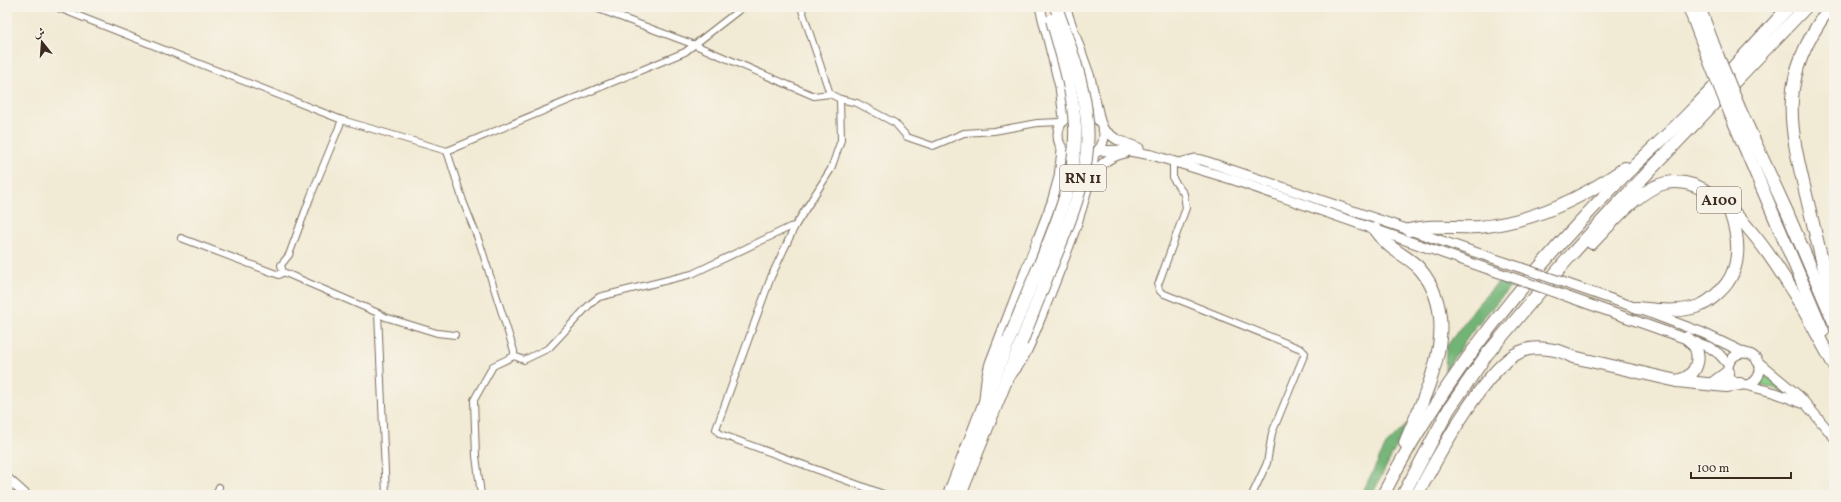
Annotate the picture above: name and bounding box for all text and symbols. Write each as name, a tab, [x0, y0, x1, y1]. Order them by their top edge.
north arrow	[22, 22, 62, 62]
text: ش	[32, 25, 47, 43]
road number: RN 11	[1060, 165, 1106, 191]
road number: A100	[1697, 187, 1741, 213]
scale bar	[1691, 454, 1791, 480]
text: 100 m	[1697, 461, 1730, 477]

